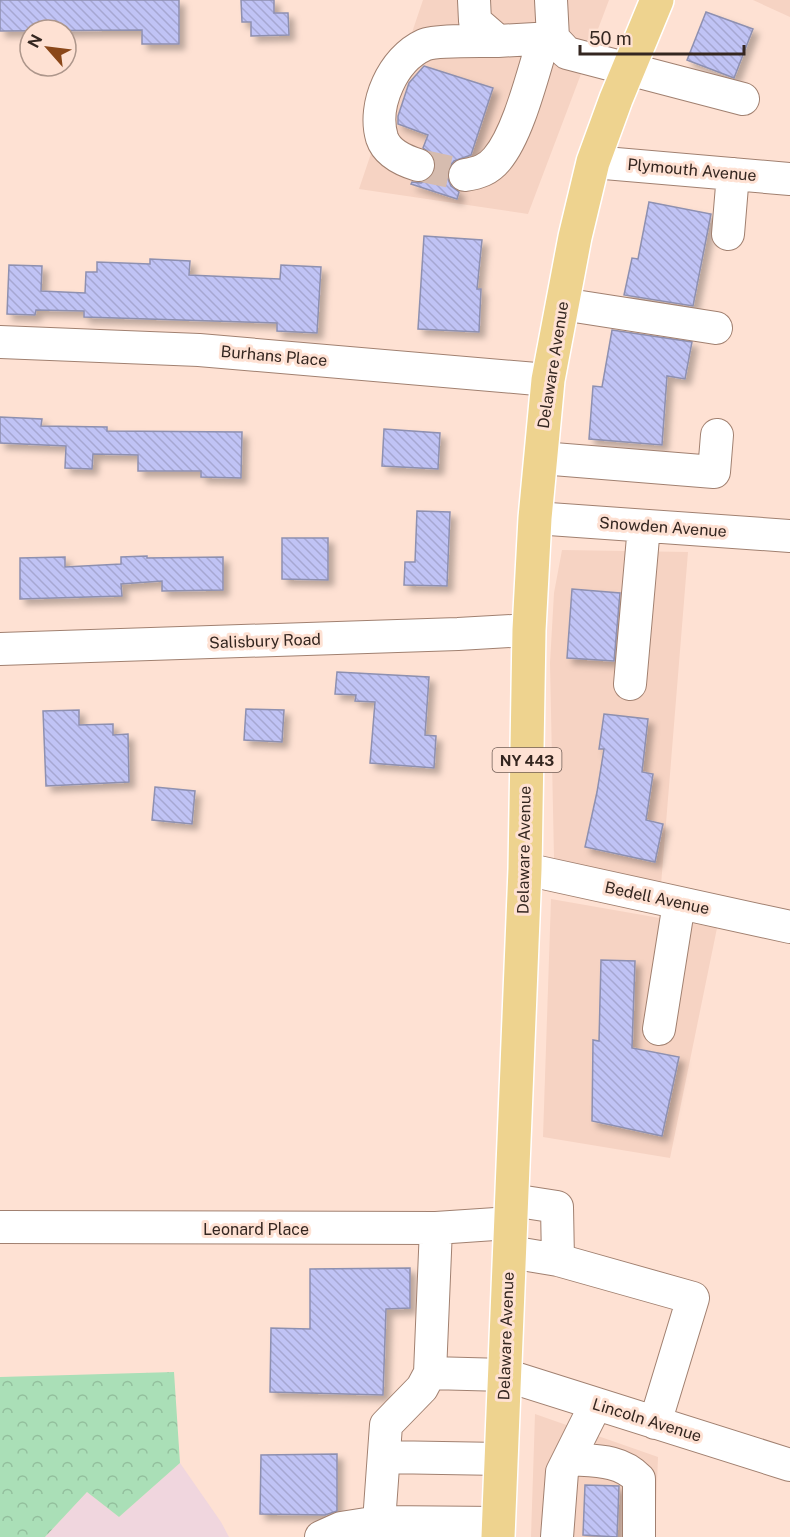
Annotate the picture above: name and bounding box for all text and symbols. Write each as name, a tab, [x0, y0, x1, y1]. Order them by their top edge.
north arrow	[18, 18, 78, 78]
scale bar	[580, 18, 744, 56]
text: 50 m	[589, 28, 632, 49]
text: N	[24, 31, 47, 51]
street label: Plymouth Avenue	[627, 155, 757, 185]
street label: Delaware Avenue	[534, 300, 572, 430]
street label: Burhans Place	[220, 342, 328, 370]
street label: Snowden Avenue	[599, 513, 727, 541]
street label: Salisbury Road	[209, 630, 321, 652]
road number: NY 443	[492, 748, 562, 772]
street label: Delaware Avenue	[513, 786, 535, 914]
street label: Bedell Avenue	[603, 878, 711, 918]
street label: Leonard Place	[203, 1220, 309, 1239]
street label: Delaware Avenue	[494, 1271, 518, 1401]
street label: Lincoln Avenue	[590, 1394, 704, 1446]

